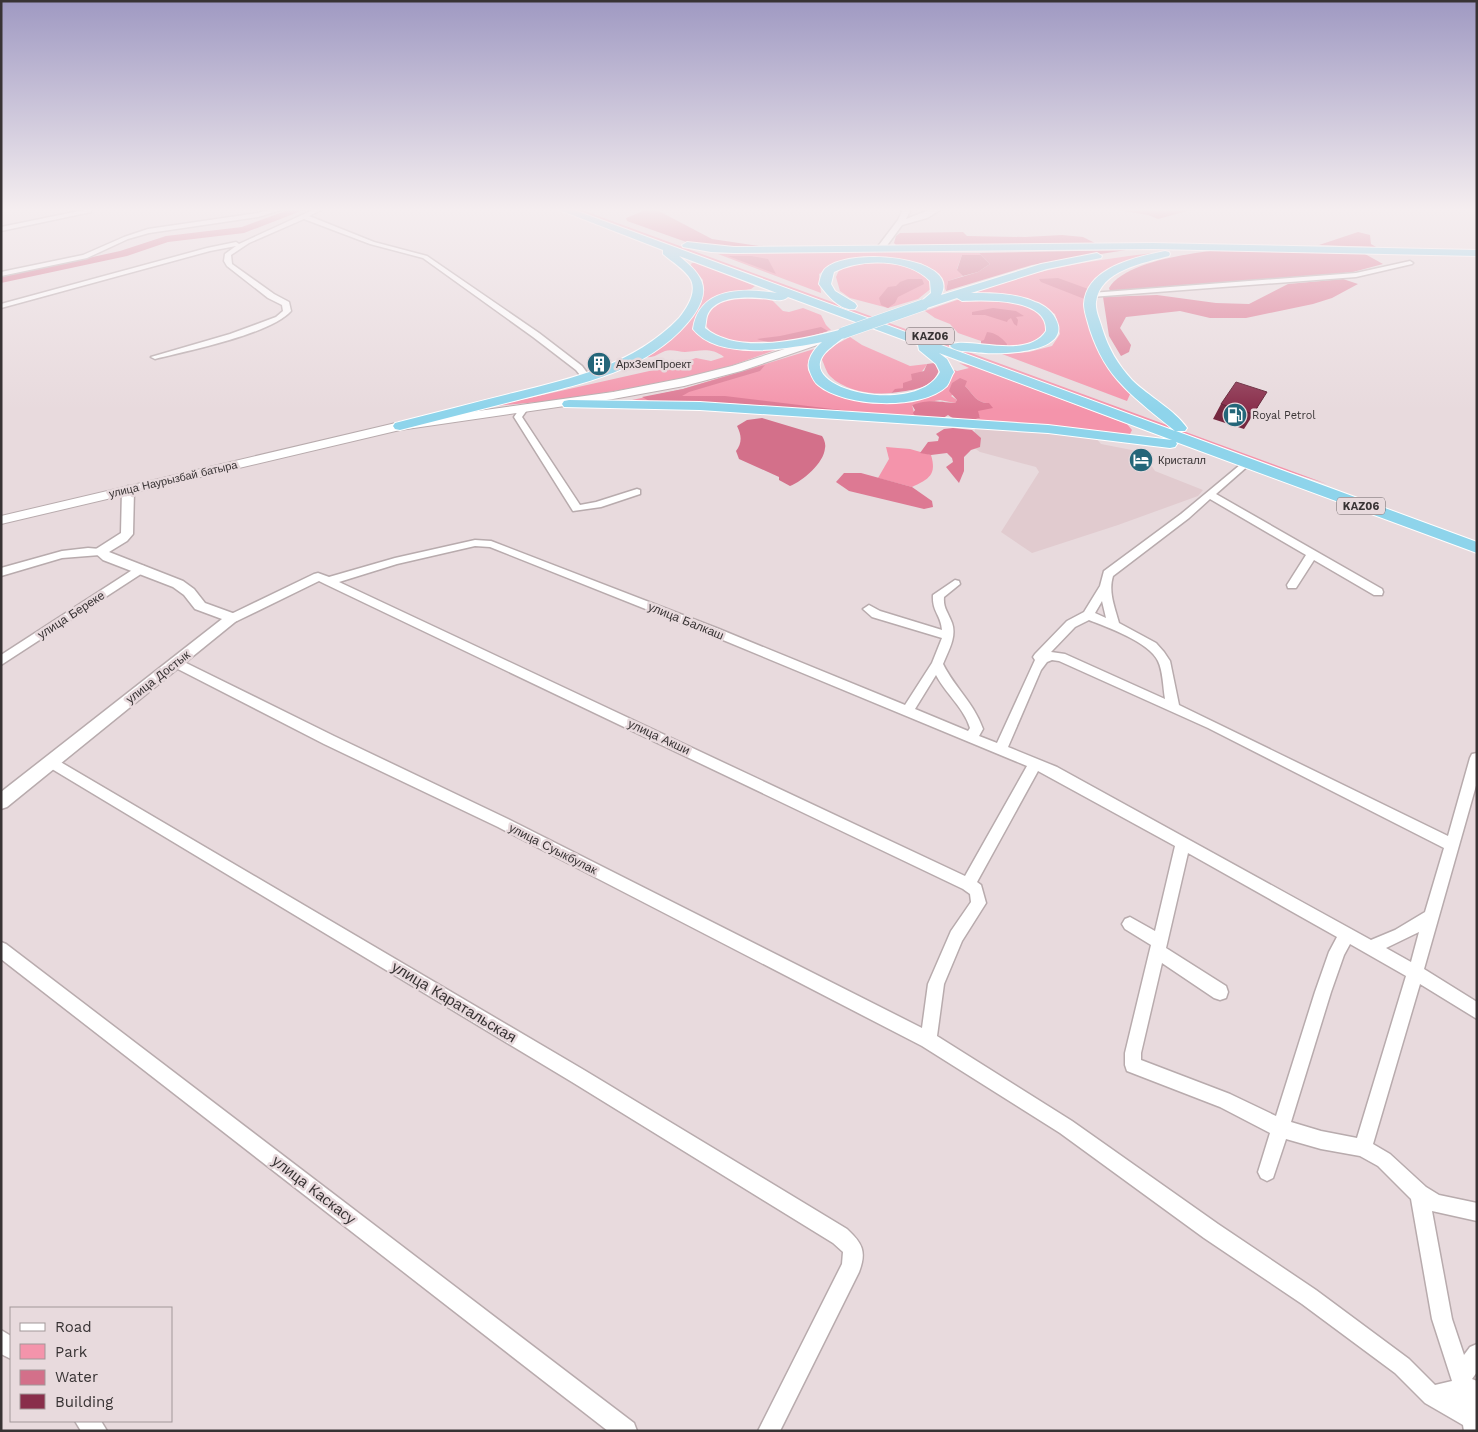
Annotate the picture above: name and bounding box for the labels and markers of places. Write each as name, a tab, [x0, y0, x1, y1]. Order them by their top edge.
building icon: АрхЗемПроект	[586, 351, 612, 377]
place label: АрхЗемПроект	[616, 358, 691, 371]
fuel station icon: Royal Petrol	[1222, 402, 1248, 428]
place label: Royal Petrol	[1252, 409, 1316, 422]
hotel icon: Кристалл	[1128, 447, 1154, 473]
place label: Кристалл	[1158, 454, 1206, 467]

